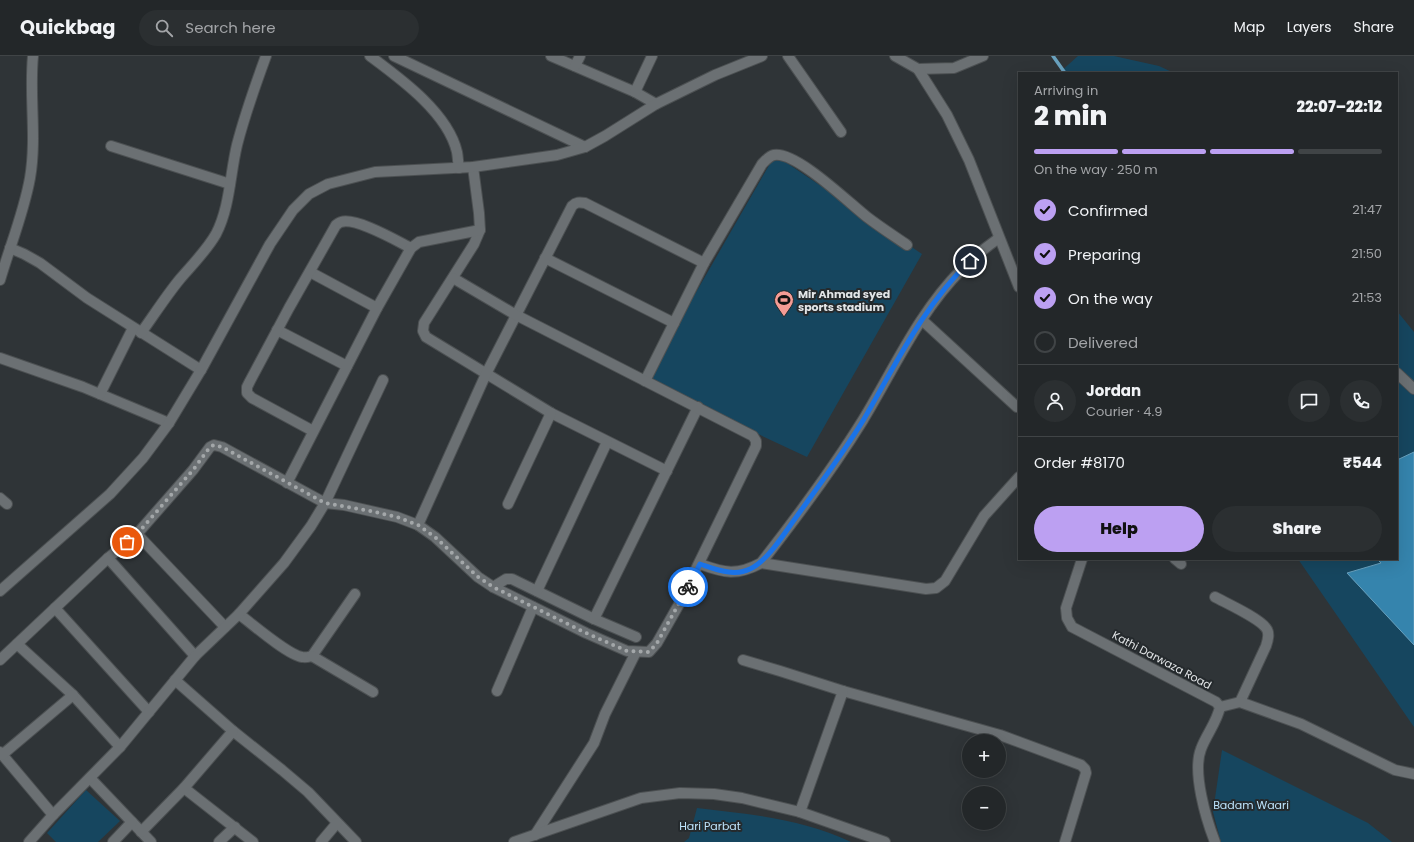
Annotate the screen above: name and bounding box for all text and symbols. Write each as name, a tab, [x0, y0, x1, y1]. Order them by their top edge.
search box	[139, 10, 419, 46]
text: Quickbag	[20, 14, 115, 41]
icon: search	[153, 17, 175, 39]
text: Search here	[185, 17, 276, 38]
text: Map	[1234, 17, 1265, 37]
text: Layers	[1287, 17, 1331, 37]
text: Share	[1353, 17, 1394, 37]
text: Arriving in	[1034, 81, 1098, 100]
text: 22:07–22:12	[1296, 96, 1382, 117]
text: 2 min	[1034, 98, 1107, 134]
text: On the way · 250 m	[1034, 160, 1158, 179]
icon: check	[1034, 199, 1056, 221]
text: Confirmed	[1068, 200, 1148, 221]
text: 21:47	[1352, 200, 1382, 219]
icon: check	[1034, 243, 1056, 265]
pin	[953, 244, 987, 278]
text: Preparing	[1068, 244, 1141, 265]
text: 21:50	[1351, 244, 1382, 263]
icon: home	[959, 250, 981, 272]
place label: Mir Ahmad syed sports stadium	[798, 286, 890, 315]
icon: check	[1034, 287, 1056, 309]
text: On the way	[1068, 288, 1153, 309]
text: 21:53	[1352, 288, 1382, 307]
sports icon: Mir Ahmad syed sports stadium	[773, 289, 795, 317]
text: Delivered	[1068, 332, 1138, 353]
button: person	[1034, 380, 1076, 422]
text: Jordan	[1086, 380, 1141, 401]
button: chat	[1288, 380, 1330, 422]
button: phone	[1340, 380, 1382, 422]
text: Courier · 4.9	[1086, 402, 1162, 421]
text: Order #8170	[1034, 452, 1125, 473]
text: ₹544	[1343, 452, 1382, 473]
button: Help	[1034, 506, 1204, 552]
button: Share	[1212, 506, 1382, 552]
pin	[110, 525, 144, 559]
icon: bag	[116, 531, 138, 553]
courier	[668, 567, 708, 607]
icon: bike	[677, 576, 699, 598]
street label: Kathi Darwaza Road	[1109, 627, 1215, 693]
map controls	[962, 734, 1006, 830]
button: +	[962, 734, 1006, 778]
button: −	[962, 786, 1006, 830]
park label: Badam Waari	[1213, 797, 1289, 813]
park label: Hari Parbat	[679, 818, 741, 834]

